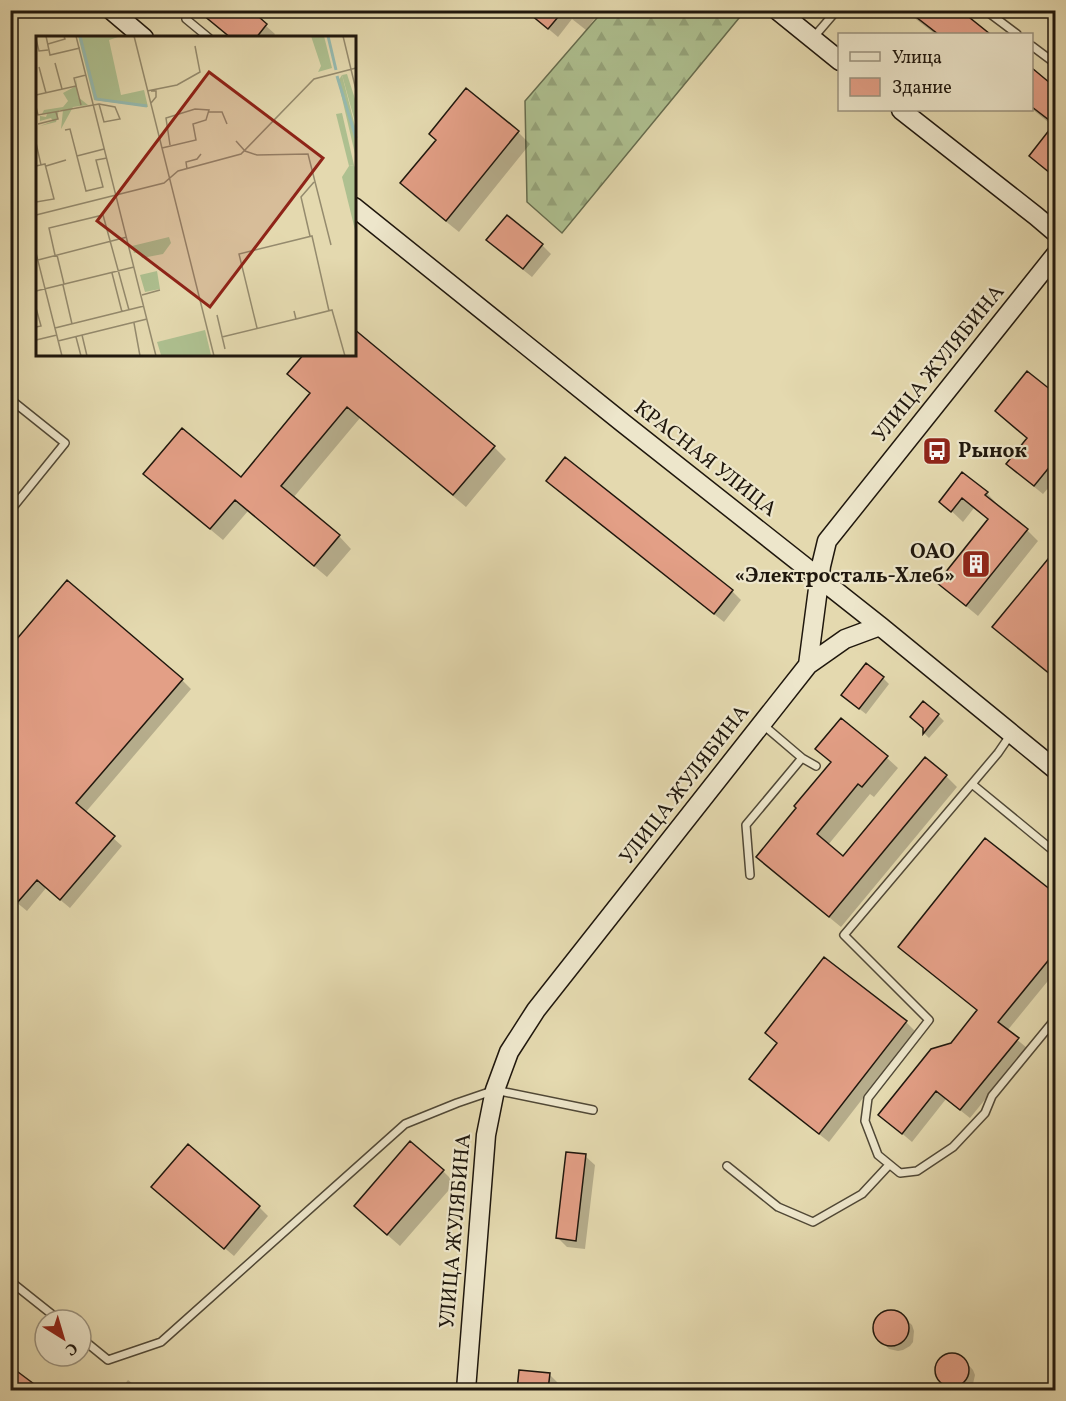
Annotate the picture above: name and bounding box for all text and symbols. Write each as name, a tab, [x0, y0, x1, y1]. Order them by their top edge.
legend	[838, 33, 1033, 111]
inset map	[36, 36, 356, 356]
text: Улица	[892, 46, 942, 71]
text: Здание	[892, 76, 952, 101]
street label: УЛИЦА ЖУЛЯБИНА	[866, 279, 1012, 449]
street label: КРАСНАЯ УЛИЦА	[627, 394, 783, 524]
bus stop icon: Рынок	[921, 435, 953, 467]
place label: Рынок	[958, 437, 1028, 466]
place label: ОАО «Электросталь-Хлеб»	[734, 538, 955, 591]
building icon: ОАО «Электросталь-Хлеб»	[960, 548, 992, 580]
street label: УЛИЦА ЖУЛЯБИНА	[613, 699, 757, 871]
street label: УЛИЦА ЖУЛЯБИНА	[433, 1132, 479, 1330]
north arrow	[33, 1308, 93, 1368]
text: С	[60, 1336, 82, 1360]

